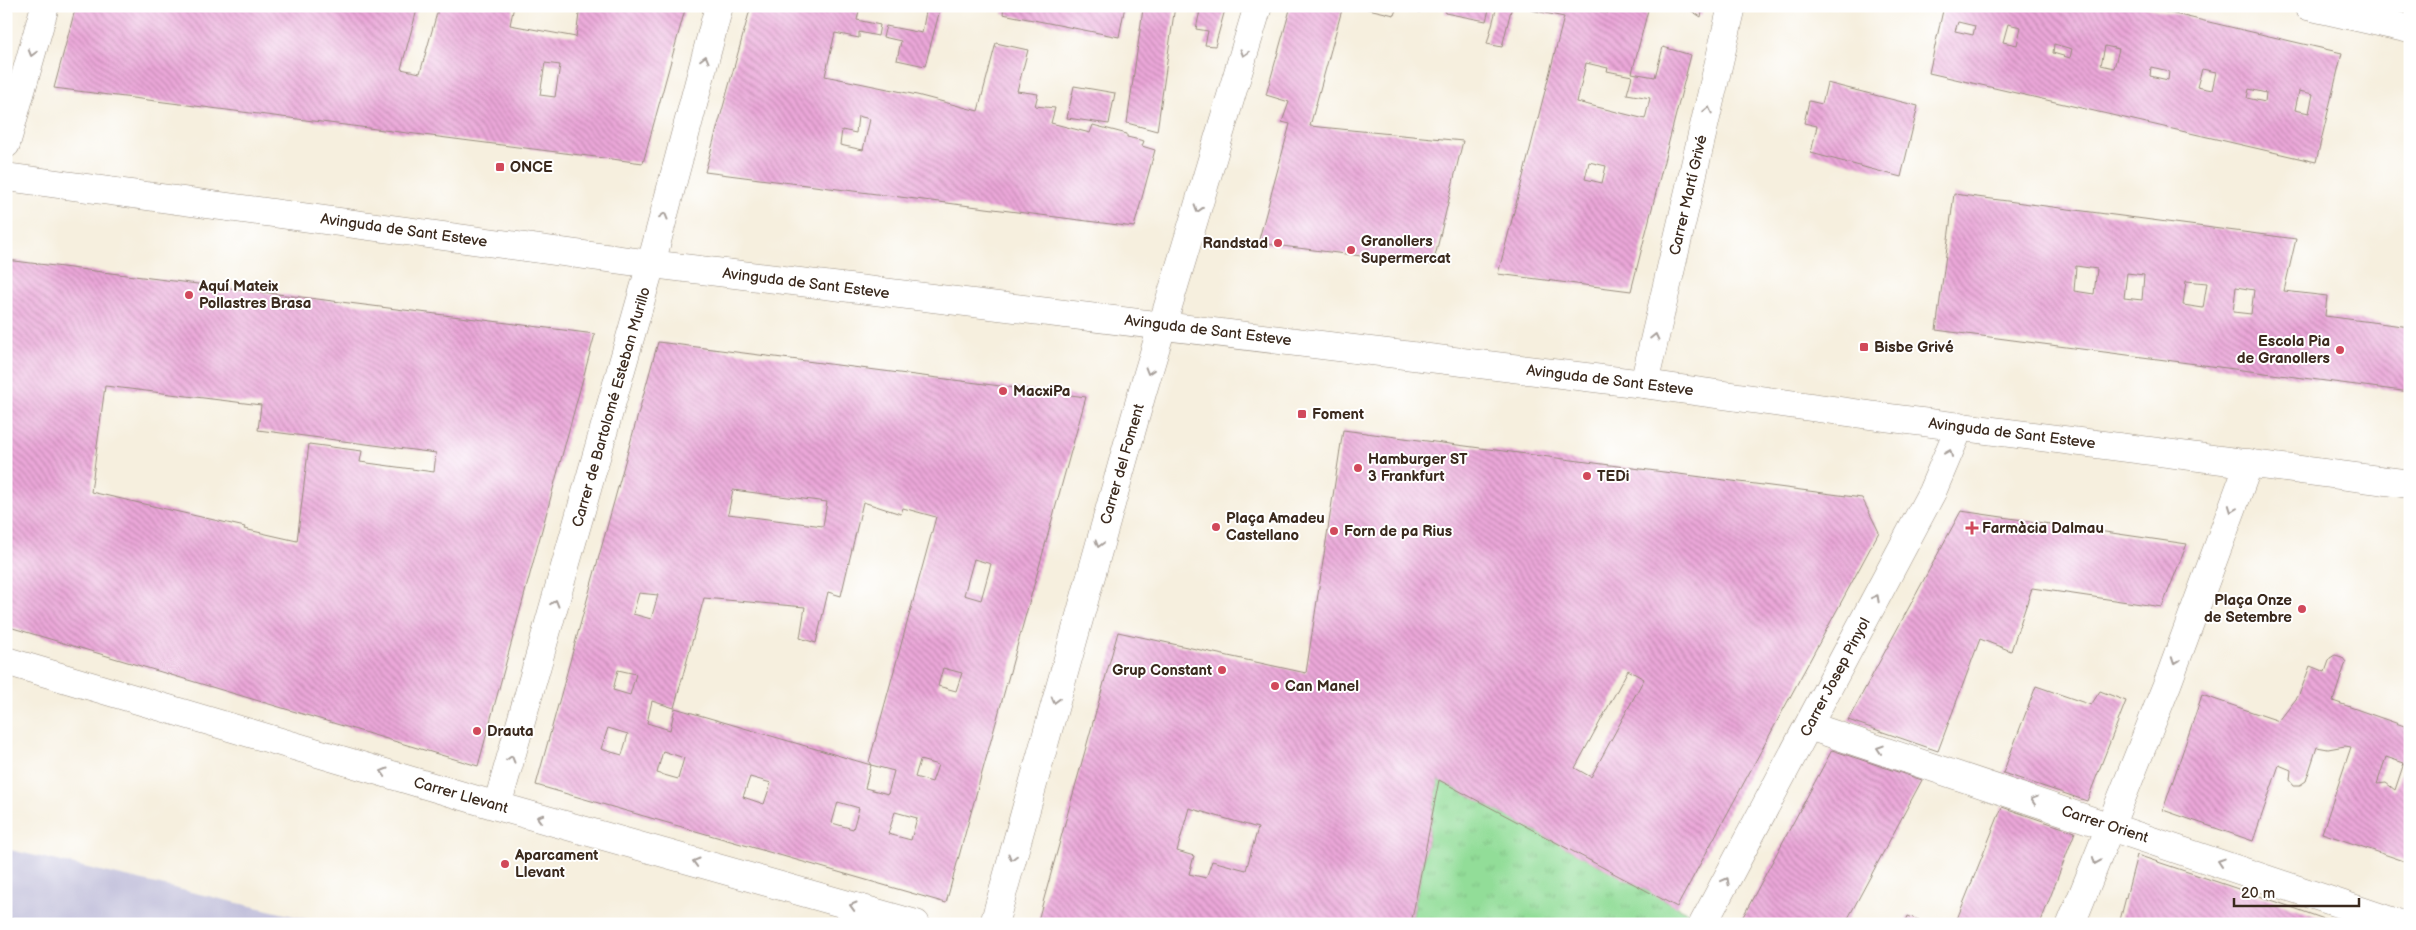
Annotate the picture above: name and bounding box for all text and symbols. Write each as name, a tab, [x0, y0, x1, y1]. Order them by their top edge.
one-way arrow	[1240, 48, 1250, 57]
one-way arrow	[27, 49, 37, 57]
one-way arrow	[700, 56, 710, 64]
one-way arrow	[1702, 106, 1713, 115]
street label: Carrer Martí Grivé	[1665, 133, 1712, 257]
place label: ONCE	[510, 158, 553, 177]
marker: ONCE	[494, 161, 506, 173]
one-way arrow	[1193, 204, 1203, 212]
street label: Avinguda de Sant Esteve	[319, 209, 489, 252]
one-way arrow	[658, 213, 668, 221]
place label: Granollers Supermercat	[1361, 232, 1451, 268]
place label: Randstad	[1202, 234, 1268, 253]
marker: Randstad	[1272, 237, 1284, 249]
marker: Granollers Supermercat	[1345, 244, 1357, 256]
street label: Avinguda de Sant Esteve	[721, 264, 891, 303]
place label: Aquí Mateix Pollastres Brasa	[198, 277, 311, 313]
street label: Carrer de Bartolomé Esteban Murillo	[568, 285, 655, 529]
marker: Aquí Mateix Pollastres Brasa	[183, 289, 195, 301]
street label: Avinguda de Sant Esteve	[1123, 311, 1293, 350]
one-way arrow	[1649, 332, 1660, 341]
place label: Escola Pia de Granollers	[2237, 332, 2330, 368]
place label: Bisbe Grivé	[1874, 338, 1954, 357]
marker: Bisbe Grivé	[1858, 341, 1870, 353]
marker: Escola Pia de Granollers	[2334, 344, 2346, 356]
street label: Avinguda de Sant Esteve	[1525, 361, 1695, 400]
one-way arrow	[1144, 366, 1154, 374]
place label: MacxiPa	[1013, 382, 1070, 401]
marker: MacxiPa	[997, 385, 1009, 397]
street label: Carrer del Foment	[1096, 401, 1149, 527]
place label: Foment	[1312, 405, 1364, 424]
marker: Foment	[1296, 408, 1308, 420]
street label: Avinguda de Sant Esteve	[1927, 414, 2097, 453]
one-way arrow	[1942, 449, 1953, 458]
place label: Hamburger ST 3 Frankfurt	[1368, 450, 1468, 486]
marker: Hamburger ST 3 Frankfurt	[1352, 462, 1364, 474]
place label: TEDi	[1597, 467, 1629, 486]
marker: TEDi	[1581, 470, 1593, 482]
one-way arrow	[2228, 504, 2238, 513]
place label: Plaça Amadeu Castellano	[1226, 509, 1325, 545]
place label: Farmàcia Dalmau	[1982, 519, 2104, 538]
marker: Plaça Amadeu Castellano	[1210, 521, 1222, 533]
place label: Forn de pa Rius	[1344, 522, 1452, 541]
marker: Farmàcia Dalmau	[1966, 522, 1978, 534]
marker: Forn de pa Rius	[1328, 525, 1340, 537]
one-way arrow	[1095, 539, 1105, 547]
place label: Plaça Onze de Setembre	[2204, 591, 2292, 627]
one-way arrow	[1870, 595, 1880, 604]
one-way arrow	[549, 598, 560, 607]
marker: Plaça Onze de Setembre	[2296, 603, 2308, 615]
street label: Carrer Josep Pinyol	[1796, 614, 1875, 740]
one-way arrow	[2171, 657, 2181, 665]
place label: Grup Constant	[1112, 661, 1212, 680]
marker: Grup Constant	[1216, 664, 1228, 676]
place label: Can Manel	[1285, 677, 1359, 696]
marker: Can Manel	[1269, 680, 1281, 692]
one-way arrow	[1051, 696, 1061, 704]
place label: Drauta	[487, 722, 534, 741]
marker: Drauta	[471, 725, 483, 737]
one-way arrow	[1876, 745, 1884, 755]
one-way arrow	[505, 756, 515, 764]
one-way arrow	[380, 768, 388, 778]
street label: Carrer Llevant	[411, 773, 511, 818]
one-way arrow	[2030, 796, 2039, 806]
street label: Carrer Orient	[2059, 801, 2151, 848]
one-way arrow	[535, 813, 544, 824]
place label: Aparcament Llevant	[514, 846, 598, 882]
one-way arrow	[1008, 852, 1018, 861]
one-way arrow	[2092, 856, 2102, 865]
one-way arrow	[692, 857, 701, 868]
marker: Aparcament Llevant	[499, 858, 511, 870]
one-way arrow	[2218, 858, 2226, 868]
scale bar	[2234, 875, 2358, 907]
one-way arrow	[1719, 877, 1729, 886]
text: 20 m	[2241, 884, 2275, 903]
one-way arrow	[849, 901, 857, 911]

